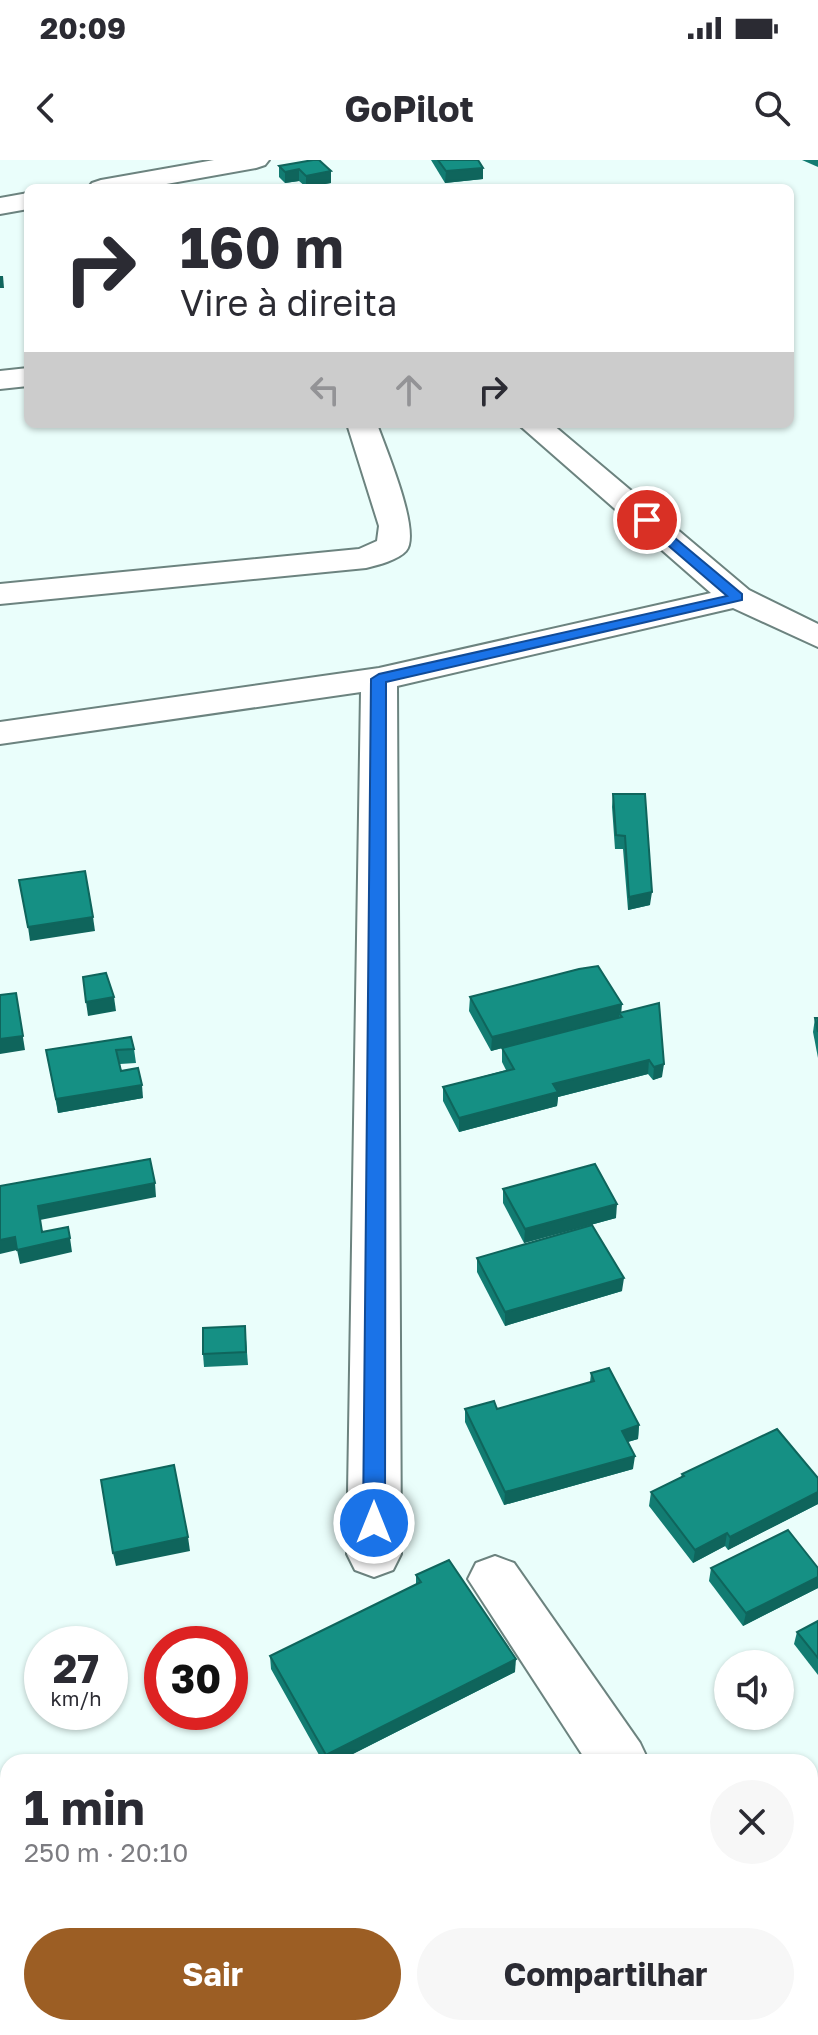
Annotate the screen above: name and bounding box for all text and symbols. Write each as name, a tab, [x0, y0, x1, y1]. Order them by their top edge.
text: 20:09	[40, 10, 126, 46]
icon: back	[24, 86, 68, 130]
icon: search	[750, 86, 794, 130]
text: GoPilot	[344, 87, 474, 130]
text: 160 m	[180, 213, 344, 280]
icon: right	[48, 216, 152, 320]
text: Vire à direita	[180, 281, 397, 324]
icon: left	[303, 368, 347, 412]
icon: ahead	[387, 368, 431, 412]
icon: right	[471, 368, 515, 412]
pin	[613, 486, 681, 554]
icon: arrive	[625, 498, 669, 542]
position arrow	[332, 1481, 416, 1565]
speed limit sign: 30	[144, 1626, 248, 1730]
text: 27	[53, 1644, 99, 1692]
map controls	[714, 1650, 794, 1730]
button: sound	[714, 1650, 794, 1730]
text: km/h	[51, 1686, 101, 1710]
text: 1 min	[24, 1778, 145, 1836]
button: close	[710, 1780, 794, 1864]
text: 250 m · 20:10	[24, 1837, 188, 1868]
button: Sair	[24, 1928, 401, 2020]
button: Compartilhar	[417, 1928, 794, 2020]

